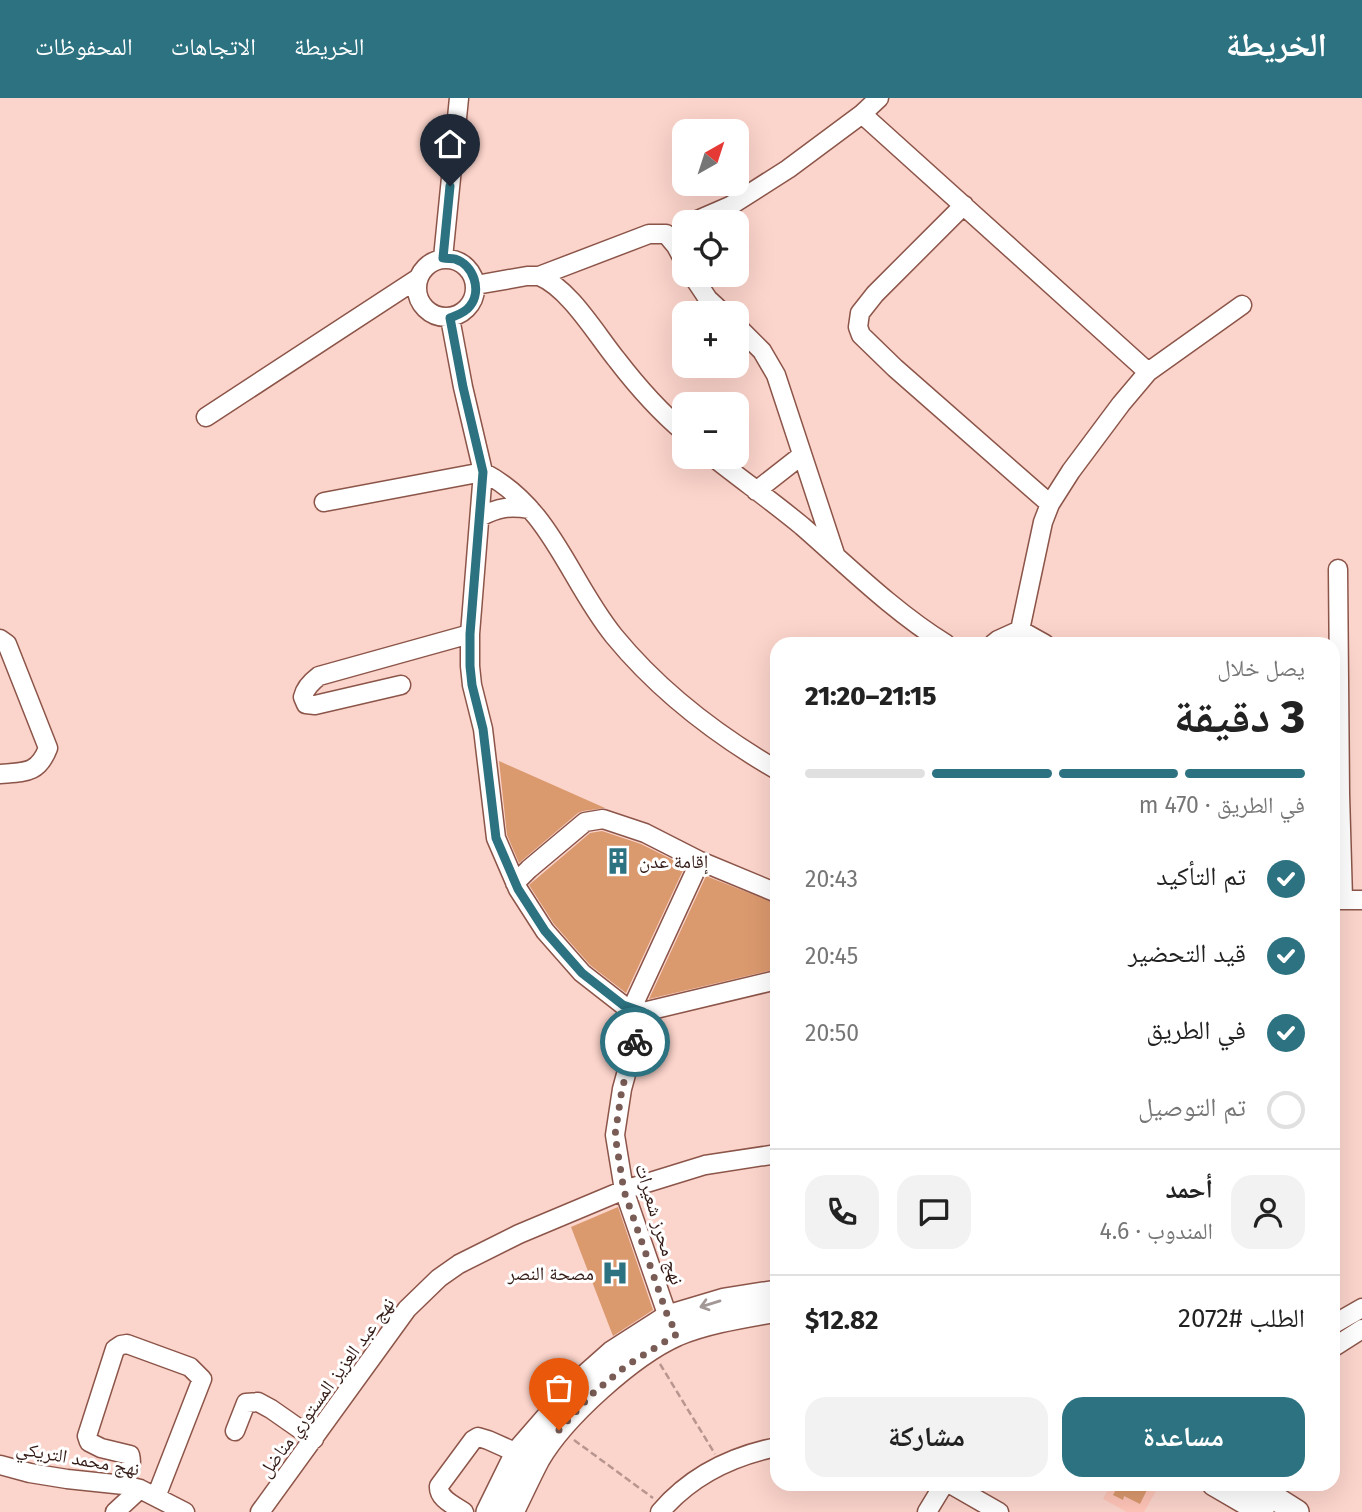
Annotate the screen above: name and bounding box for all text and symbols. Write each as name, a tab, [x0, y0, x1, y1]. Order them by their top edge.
text: الخريطة	[1226, 25, 1327, 65]
text: المحفوظات	[35, 33, 133, 61]
text: الاتجاهات	[171, 33, 256, 61]
text: الخريطة	[294, 33, 365, 61]
pin	[420, 114, 480, 186]
north arrow	[672, 119, 749, 196]
map controls	[672, 119, 749, 469]
icon: home	[431, 125, 469, 163]
button: locate	[672, 210, 749, 287]
button: +	[672, 301, 749, 378]
button: −	[672, 392, 749, 469]
text: يصل خلال	[1217, 654, 1305, 682]
text: 21:15–21:20	[805, 681, 936, 712]
text: 3 دقيقة	[1174, 689, 1305, 744]
text: في الطريق · 470 m	[1139, 791, 1305, 819]
building icon: إقامة عدن	[603, 846, 633, 876]
place label: إقامة عدن	[639, 850, 708, 875]
icon: check	[1267, 860, 1305, 898]
text: تم التأكيد	[1156, 861, 1246, 892]
text: 20:43	[805, 865, 858, 893]
icon: check	[1267, 937, 1305, 975]
text: قيد التحضير	[1128, 938, 1246, 969]
text: 20:45	[805, 942, 858, 970]
courier	[600, 1007, 670, 1077]
icon: check	[1267, 1014, 1305, 1052]
text: في الطريق	[1146, 1015, 1246, 1046]
text: 20:50	[805, 1019, 859, 1047]
icon: bike	[616, 1023, 654, 1061]
text: تم التوصيل	[1138, 1092, 1246, 1123]
street label: نهج محرز شعيرات	[629, 1161, 689, 1288]
text: أحمد	[1165, 1174, 1213, 1205]
button: phone	[805, 1175, 879, 1249]
button: chat	[897, 1175, 971, 1249]
button: person	[1231, 1175, 1305, 1249]
text: المندوب · 4.6	[1100, 1217, 1213, 1245]
hospital icon: مصحة النصر	[600, 1258, 630, 1288]
place label: مصحة النصر	[507, 1262, 594, 1285]
street label: نهج عبد العزيز المستوري مناضل	[253, 1293, 402, 1484]
one-way arrow	[699, 1299, 721, 1312]
text: الطلب #2072	[1178, 1303, 1305, 1334]
text: $12.82	[805, 1305, 878, 1336]
pin	[529, 1358, 589, 1430]
icon: bag	[540, 1369, 578, 1407]
button: مشاركة	[805, 1397, 1048, 1477]
button: مساعدة	[1062, 1397, 1305, 1477]
street label: نهج محمد التريكي	[14, 1436, 141, 1484]

